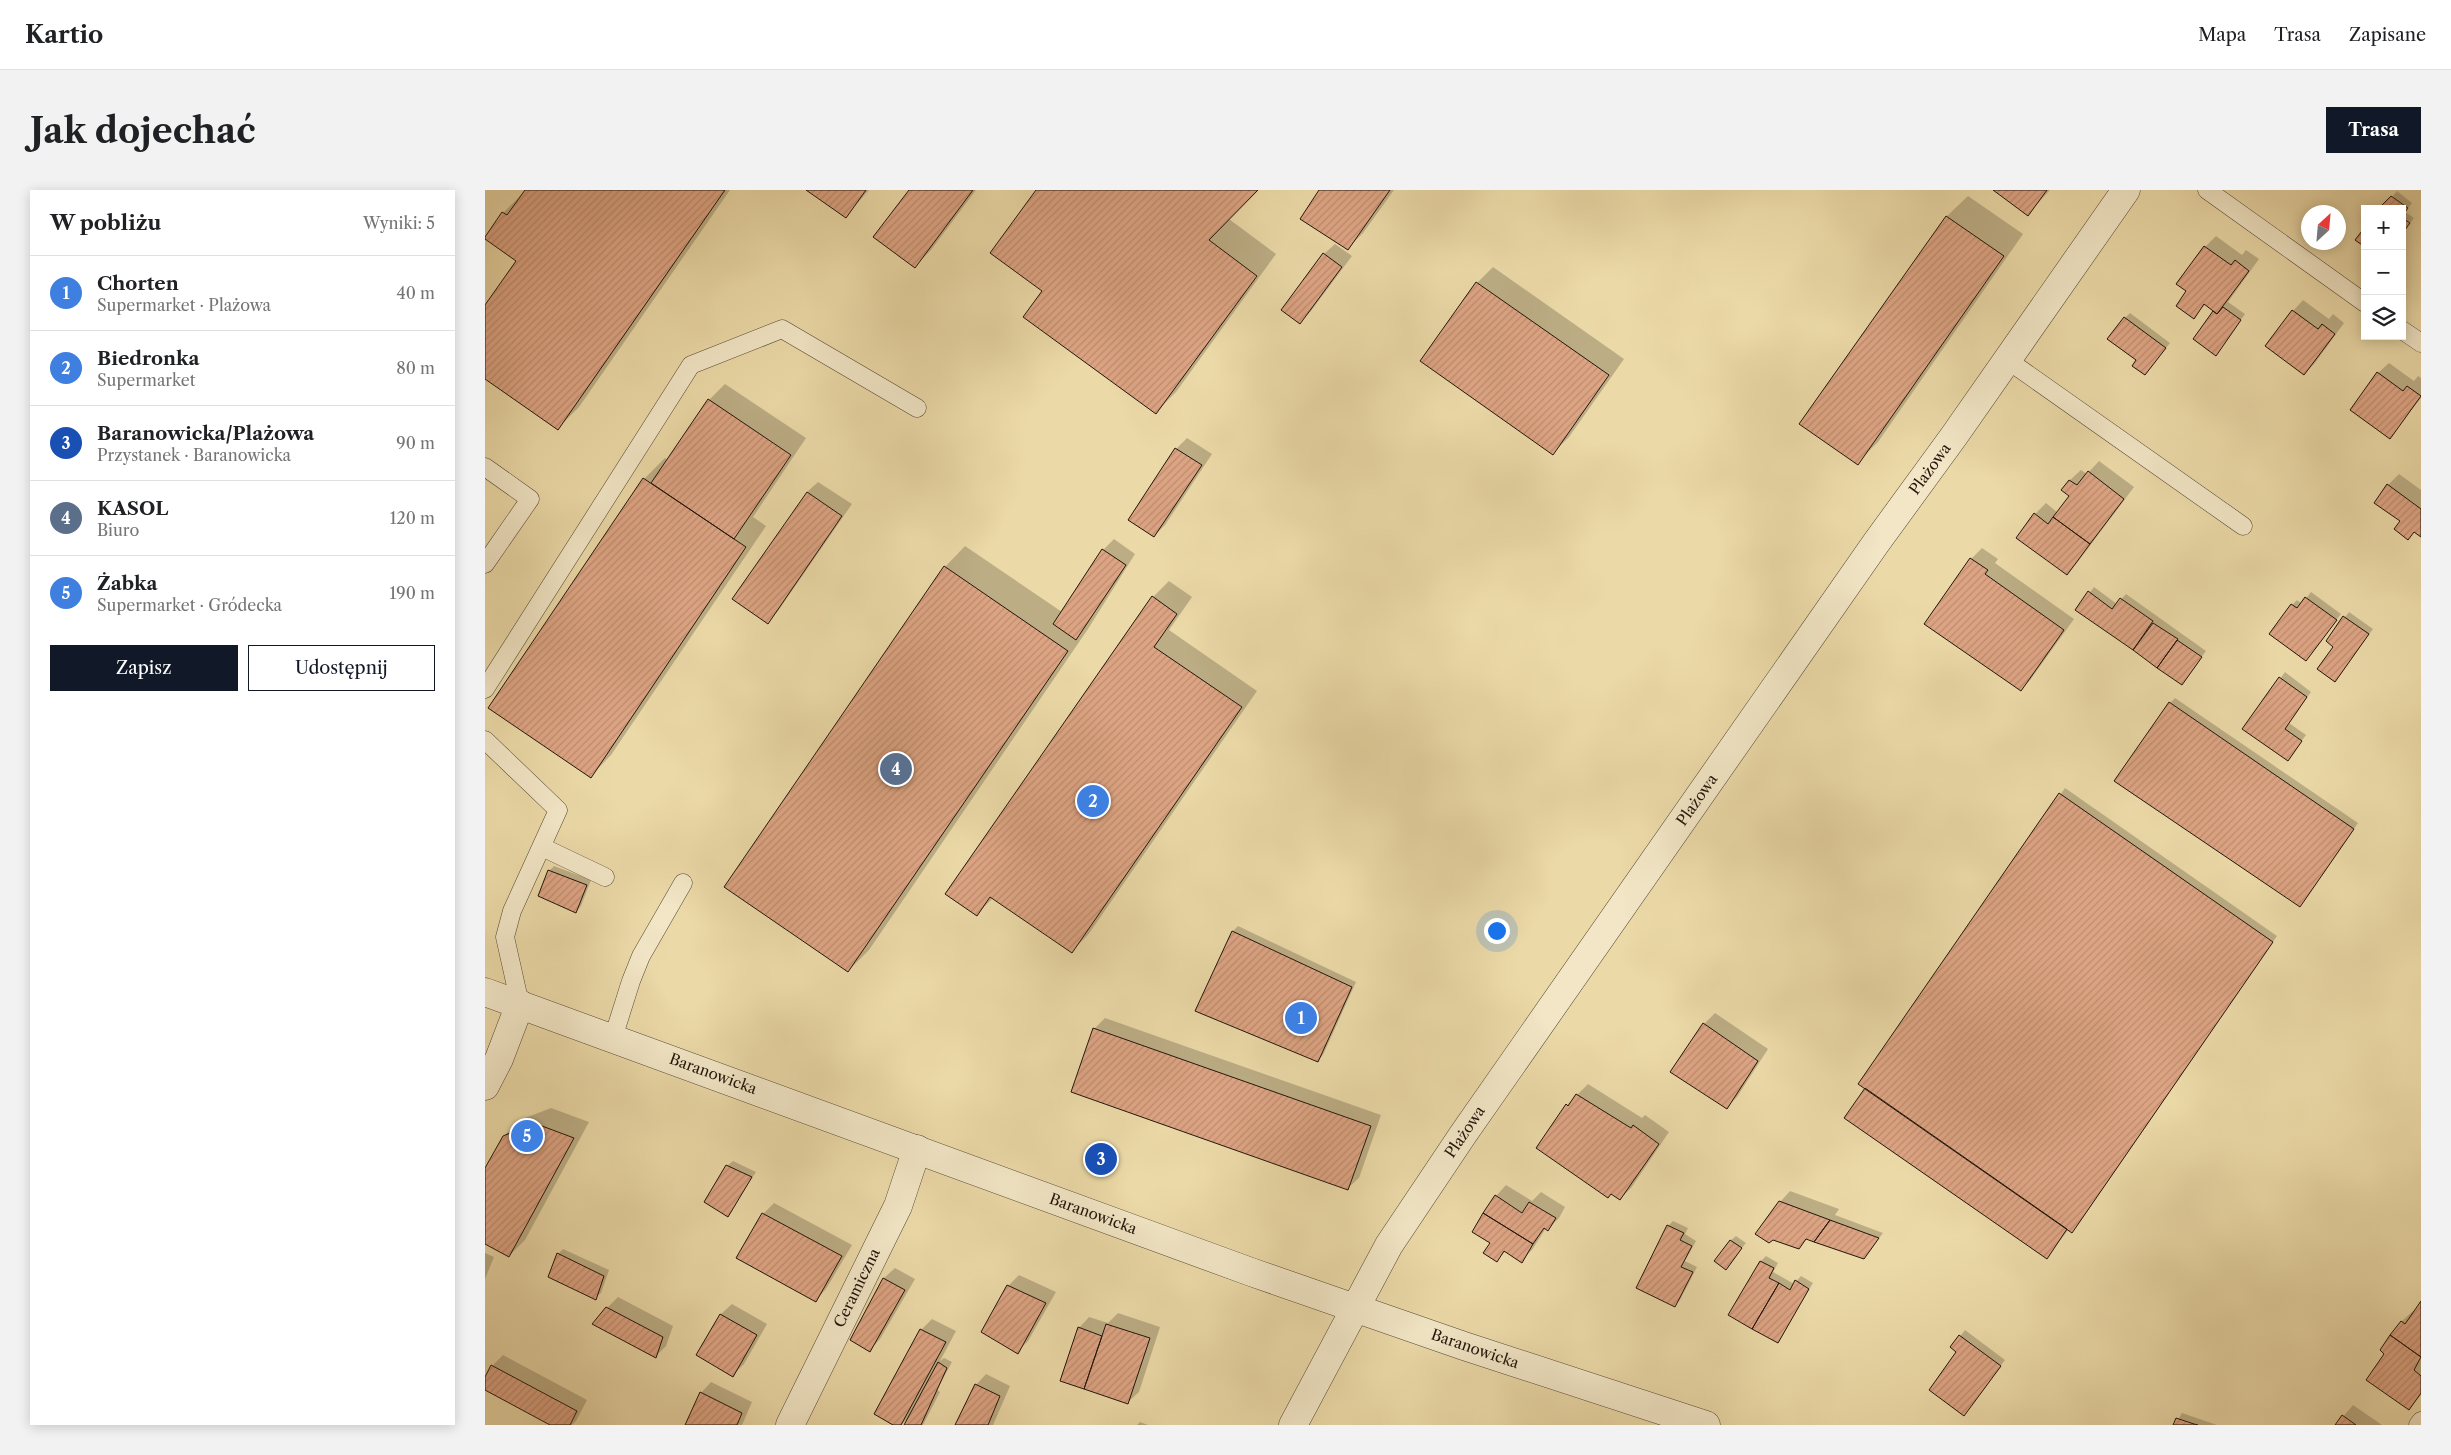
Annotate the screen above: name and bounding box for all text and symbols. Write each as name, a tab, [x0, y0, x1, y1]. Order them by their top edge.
text: Kartio	[25, 20, 103, 49]
text: Mapa	[2198, 24, 2246, 46]
text: Trasa	[2274, 24, 2321, 46]
text: Zapisane	[2349, 24, 2426, 46]
button: Trasa	[2326, 107, 2421, 153]
text: Jak dojechać	[30, 109, 256, 152]
north arrow	[2301, 205, 2346, 250]
map controls	[2361, 205, 2406, 340]
button: +	[2361, 205, 2406, 250]
text: W pobliżu	[50, 210, 161, 235]
text: Wyniki: 5	[363, 213, 435, 233]
button: −	[2361, 250, 2406, 295]
text: Chorten	[97, 272, 179, 295]
text: 1	[62, 283, 70, 303]
text: 40 m	[396, 283, 435, 303]
text: Supermarket · Plażowa	[97, 295, 271, 315]
button: layers	[2361, 295, 2406, 340]
text: Biedronka	[97, 347, 199, 370]
text: 2	[61, 358, 71, 378]
text: 80 m	[396, 358, 435, 378]
text: Supermarket	[97, 370, 195, 390]
text: Baranowicka/Plażowa	[97, 422, 314, 445]
text: 3	[61, 433, 71, 453]
text: 90 m	[396, 433, 435, 453]
street label: Plażowa	[1905, 439, 1955, 498]
text: Przystanek · Baranowicka	[97, 445, 291, 465]
text: KASOL	[97, 497, 168, 520]
text: 4	[61, 508, 71, 528]
text: 120 m	[390, 508, 435, 528]
text: Biuro	[97, 520, 139, 540]
text: Żabka	[97, 572, 157, 595]
text: 5	[62, 583, 70, 603]
text: 190 m	[390, 583, 435, 603]
text: Supermarket · Gródecka	[97, 595, 282, 615]
button: Zapisz	[50, 645, 238, 691]
button: Udostępnij	[248, 645, 435, 691]
pin: 4	[880, 750, 912, 788]
street label: Plażowa	[1672, 770, 1721, 829]
pin: 2	[1077, 782, 1109, 820]
your location	[1484, 918, 1510, 944]
pin: 1	[1285, 999, 1317, 1037]
street label: Baranowicka	[667, 1049, 760, 1098]
street label: Plażowa	[1440, 1102, 1489, 1161]
pin: 5	[511, 1117, 543, 1155]
pin: 3	[1085, 1140, 1117, 1178]
street label: Baranowicka	[1047, 1189, 1140, 1238]
street label: Ceramiczna	[829, 1245, 884, 1330]
street label: Baranowicka	[1429, 1325, 1522, 1372]

